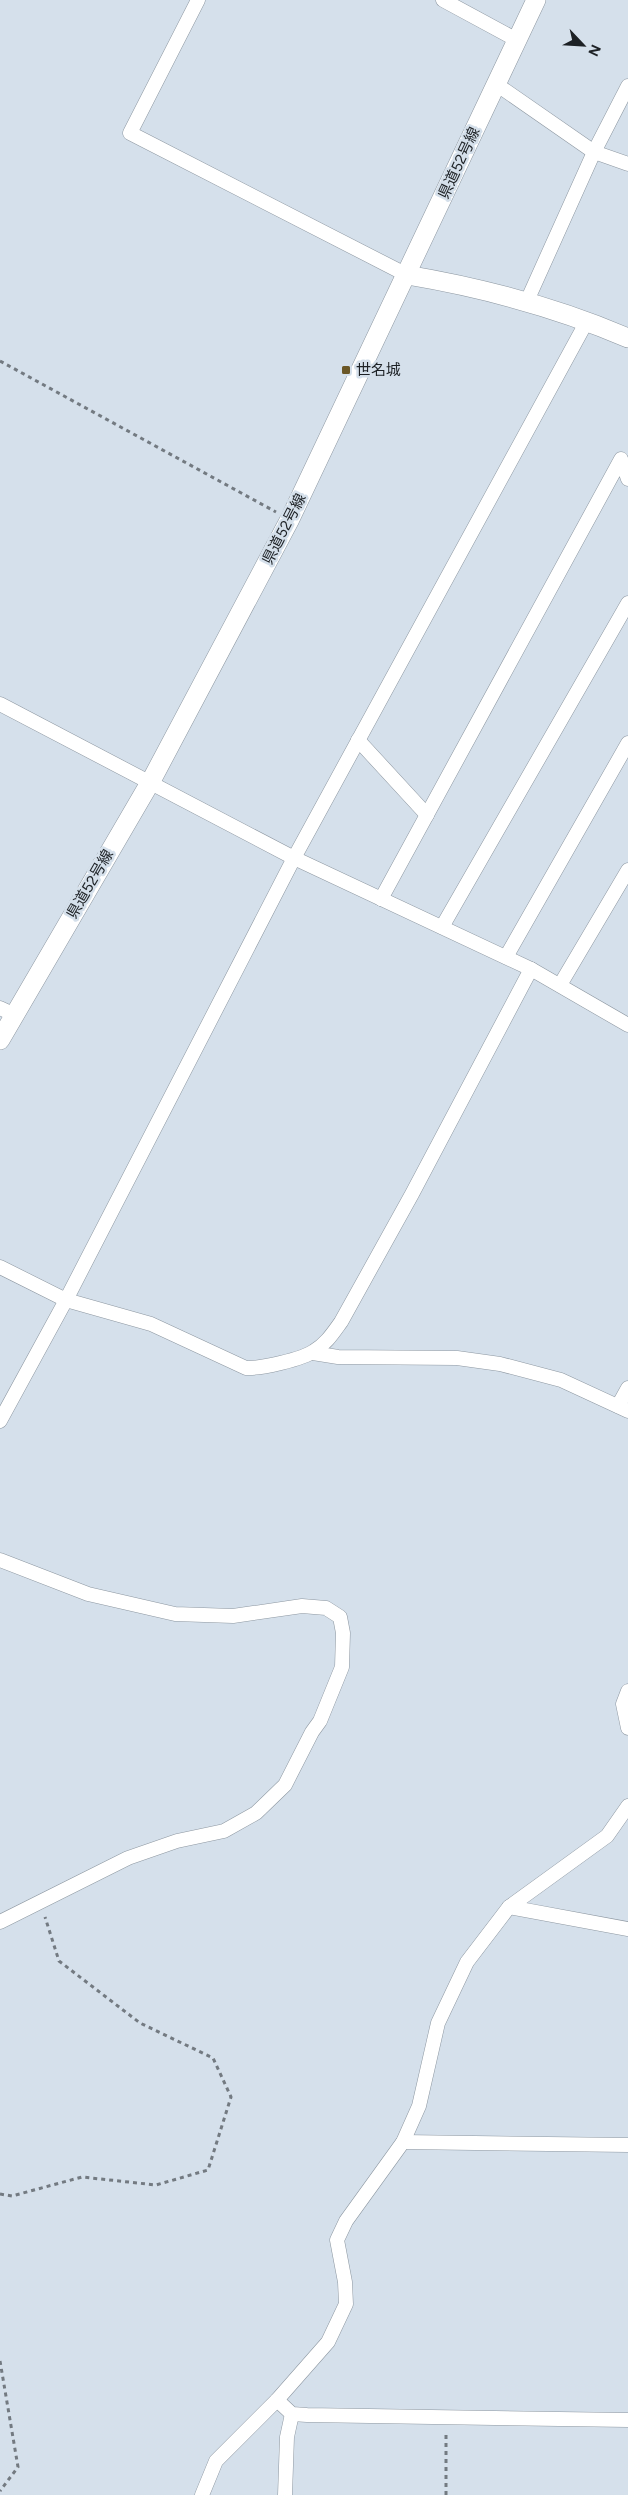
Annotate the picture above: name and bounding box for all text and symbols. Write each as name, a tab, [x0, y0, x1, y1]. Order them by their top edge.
north arrow	[558, 20, 608, 70]
text: N	[584, 42, 604, 59]
street label: 県道52号線	[435, 124, 483, 202]
place label: 世名城	[356, 361, 401, 379]
marker: 世名城	[340, 364, 352, 376]
street label: 県道52号線	[258, 491, 310, 567]
street label: 県道52号線	[63, 846, 117, 922]

